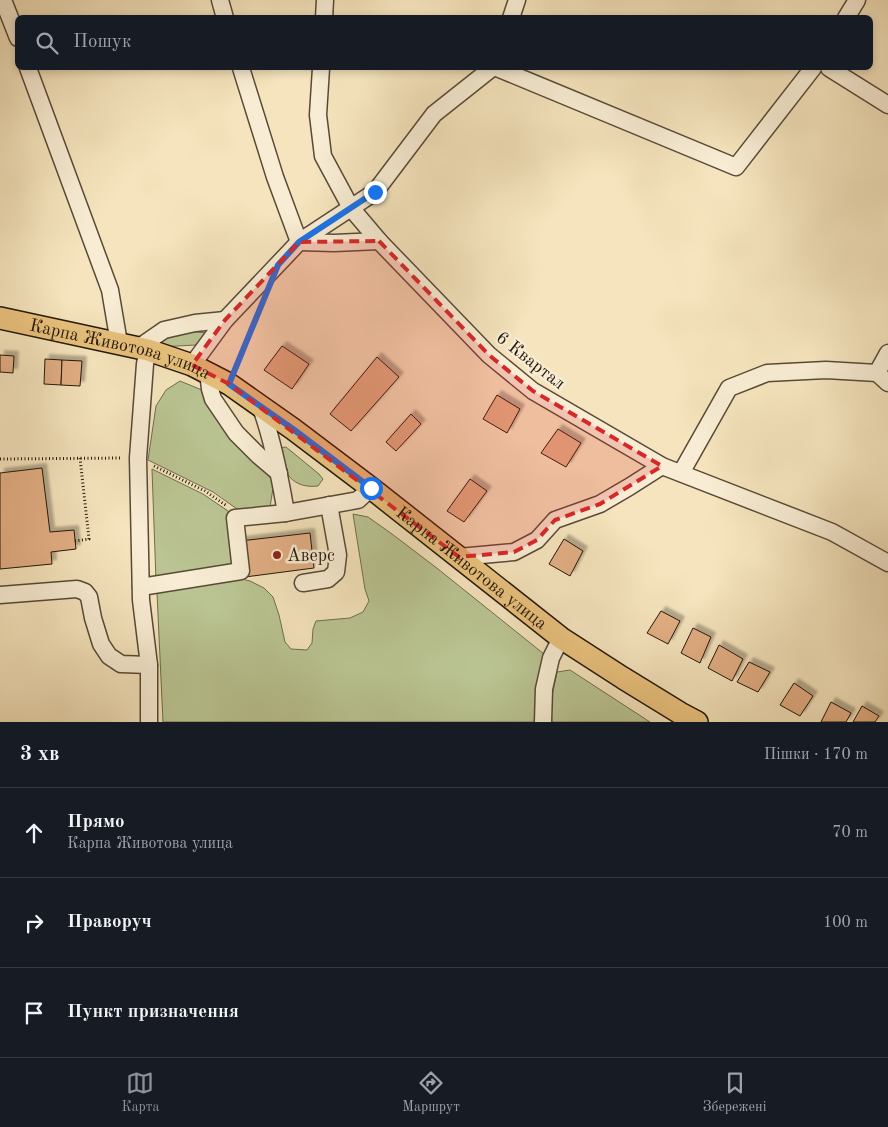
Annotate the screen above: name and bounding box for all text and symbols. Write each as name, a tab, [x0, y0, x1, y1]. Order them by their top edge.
search box	[15, 15, 873, 70]
icon: search	[33, 29, 61, 57]
text: Пошук	[73, 33, 131, 52]
route end	[364, 181, 387, 204]
street label: Карпа Животова улица	[28, 317, 213, 383]
street label: 6 Квартал	[493, 328, 568, 393]
route start	[360, 477, 383, 500]
street label: Карпа Животова улица	[392, 503, 550, 633]
place label: Аверс	[287, 547, 335, 565]
marker: Аверс	[271, 549, 283, 561]
text: 3 хв	[20, 744, 59, 765]
text: Пішки · 170 m	[764, 747, 868, 763]
text: Прямо	[67, 813, 125, 832]
icon: ahead	[20, 819, 48, 847]
text: 70 m	[832, 825, 868, 841]
text: Карпа Животова улица	[67, 836, 233, 852]
icon: right	[20, 909, 48, 937]
text: Праворуч	[67, 913, 152, 932]
text: 100 m	[823, 915, 868, 931]
icon: arrive	[20, 999, 48, 1027]
text: Пункт призначення	[67, 1003, 239, 1022]
tab: Карта	[121, 1069, 159, 1116]
tab: Маршрут	[402, 1069, 460, 1116]
tab: Збережені	[703, 1069, 767, 1116]

